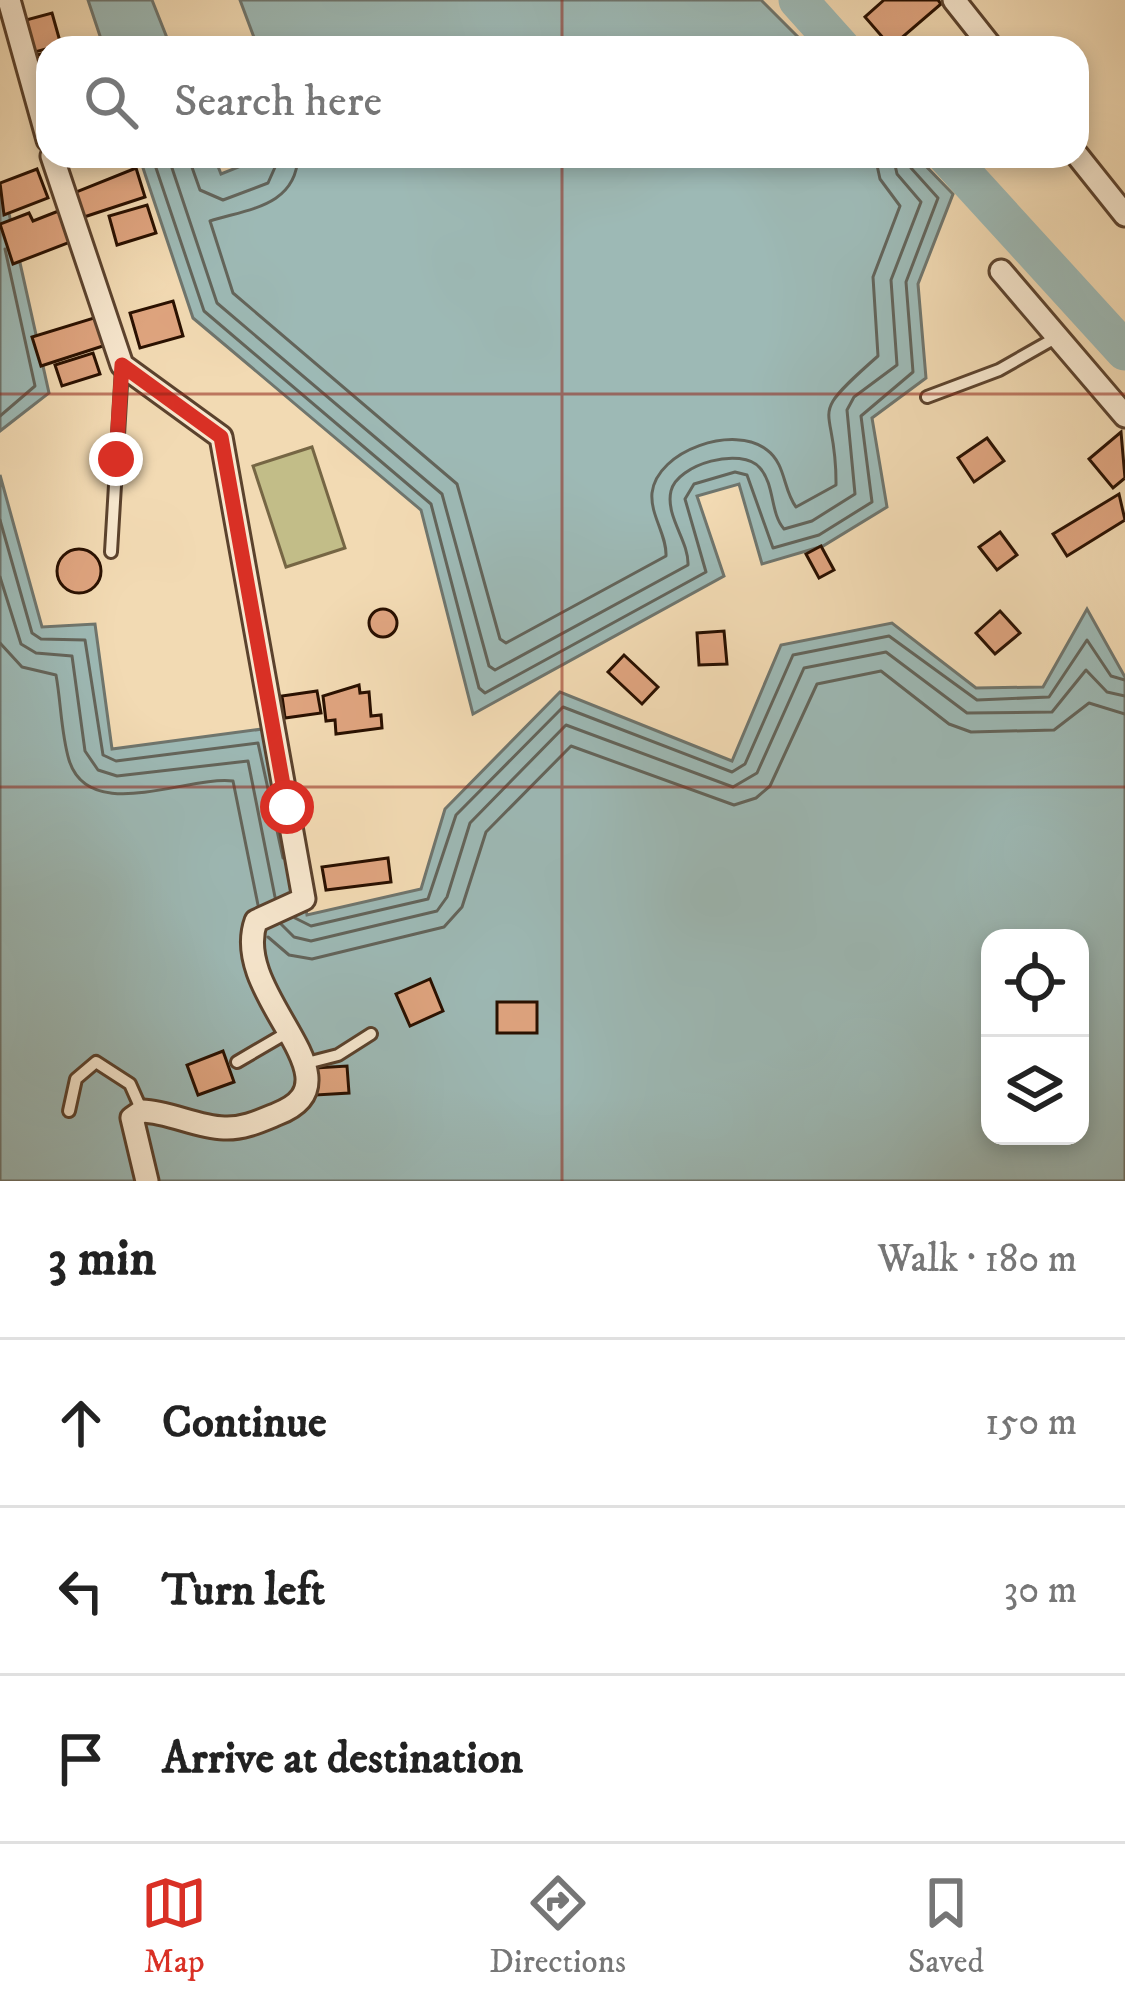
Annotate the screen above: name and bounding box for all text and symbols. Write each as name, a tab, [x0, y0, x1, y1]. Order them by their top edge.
search box	[36, 36, 1089, 168]
icon: search	[78, 69, 144, 135]
text: Search here	[174, 74, 382, 130]
route end	[89, 432, 143, 486]
route start	[260, 780, 314, 834]
map controls	[981, 929, 1089, 1145]
button: locate	[981, 929, 1089, 1037]
button: layers	[981, 1037, 1089, 1145]
text: 3 min	[48, 1227, 156, 1291]
text: Walk · 180 m	[877, 1235, 1077, 1284]
icon: ahead	[48, 1390, 114, 1456]
text: Continue	[162, 1395, 327, 1451]
text: 150 m	[985, 1398, 1077, 1447]
icon: left	[48, 1558, 114, 1624]
text: Turn left	[162, 1563, 325, 1619]
text: 30 m	[1004, 1566, 1077, 1615]
icon: arrive	[48, 1726, 114, 1792]
text: Arrive at destination	[162, 1731, 523, 1787]
tab: Map	[141, 1870, 207, 1983]
tab: Directions	[489, 1870, 626, 1983]
tab: Saved	[908, 1870, 984, 1983]

